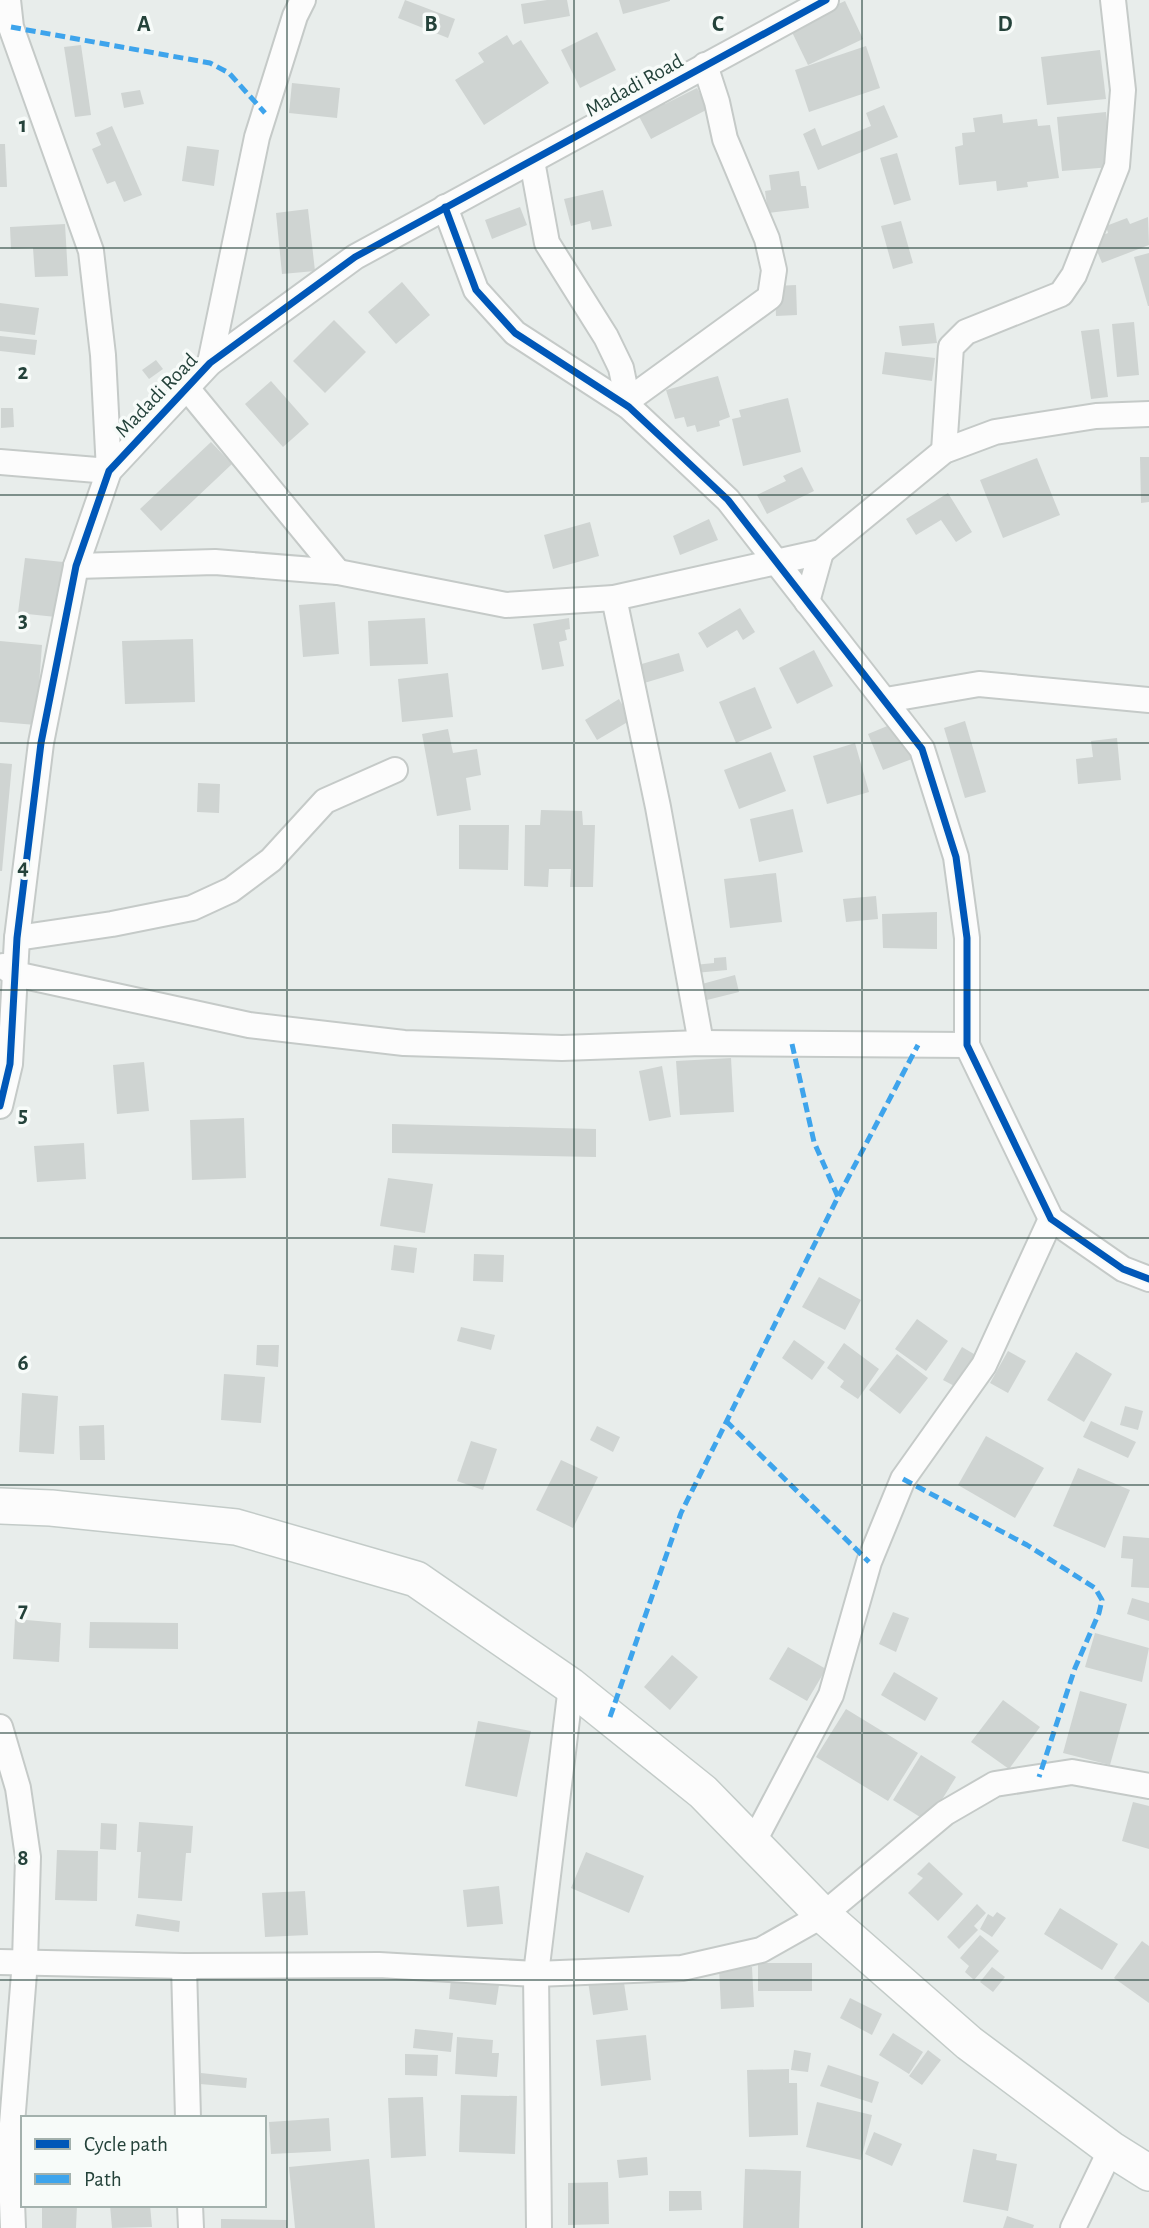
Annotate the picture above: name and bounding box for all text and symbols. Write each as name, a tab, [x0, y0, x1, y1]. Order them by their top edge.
text: A	[137, 13, 151, 36]
text: B	[424, 13, 438, 36]
text: C	[712, 13, 724, 36]
text: D	[997, 13, 1013, 36]
street label: Madadi Road	[582, 50, 687, 121]
text: 1	[19, 114, 27, 137]
street label: Madadi Road	[111, 349, 201, 441]
text: 2	[18, 361, 29, 384]
text: 3	[18, 609, 28, 632]
text: 4	[17, 856, 29, 879]
text: 5	[18, 1104, 28, 1127]
text: 6	[17, 1352, 29, 1375]
text: 7	[18, 1599, 28, 1622]
text: 8	[17, 1847, 29, 1870]
legend	[21, 2116, 266, 2207]
text: Cycle path	[84, 2134, 168, 2155]
text: Path	[84, 2169, 122, 2190]

